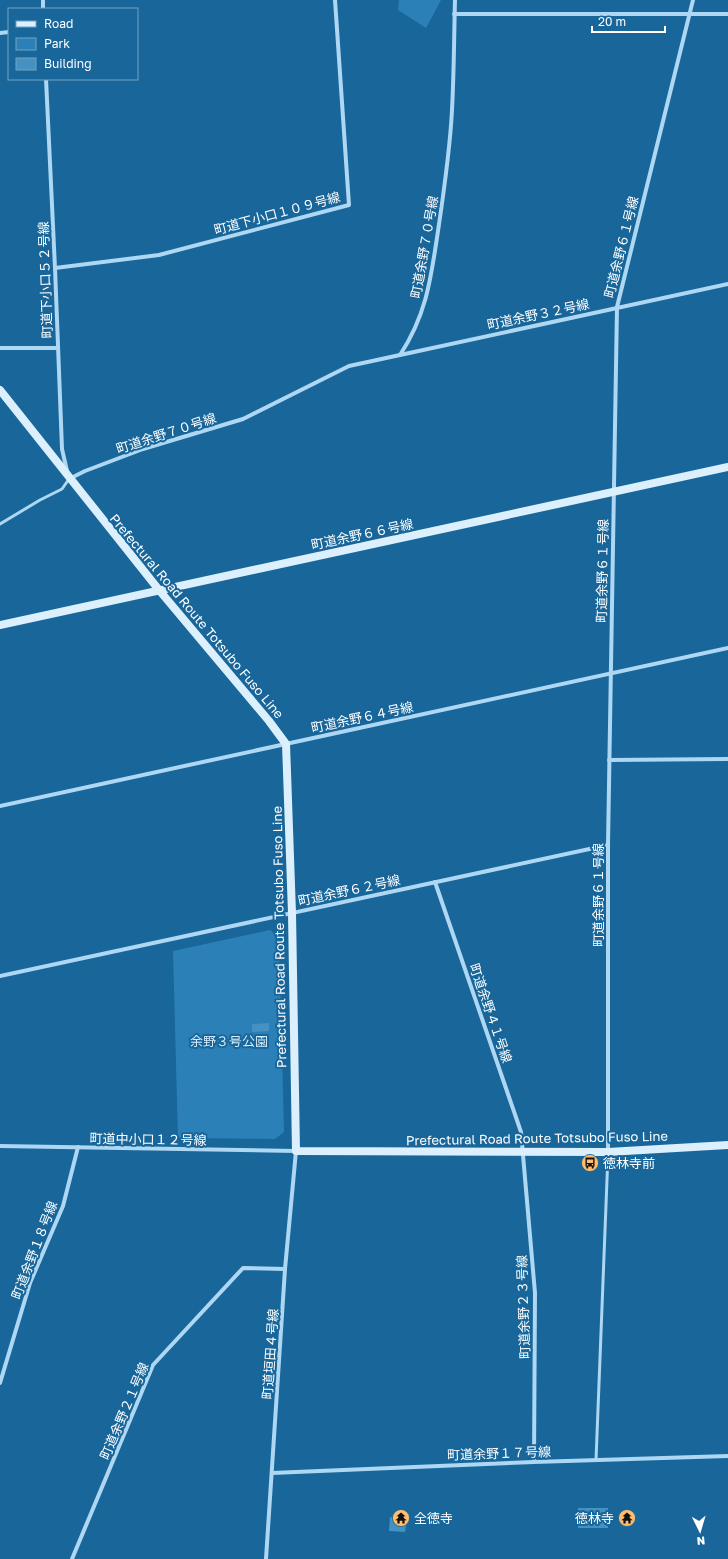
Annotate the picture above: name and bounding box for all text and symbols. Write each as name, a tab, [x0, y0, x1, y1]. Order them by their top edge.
legend	[8, 8, 138, 80]
scale bar	[592, 8, 665, 34]
text: 20 m	[598, 14, 626, 29]
text: Road	[44, 16, 73, 31]
text: Park	[44, 36, 70, 51]
text: Building	[44, 56, 92, 71]
street label: 町道下小口１０９号線	[212, 188, 342, 238]
street label: 町道余野７０号線	[407, 194, 441, 300]
street label: 町道余野６１号線	[601, 195, 641, 299]
street label: 町道下小口５２号線	[35, 221, 55, 339]
street label: 町道余野３２号線	[485, 295, 591, 333]
street label: 町道余野７０号線	[114, 409, 218, 457]
street label: Prefectural Road Route Totsubo Fuso Line	[107, 511, 287, 721]
street label: 町道余野６６号線	[309, 515, 415, 553]
street label: 町道余野６１号線	[593, 519, 611, 623]
street label: 町道余野６４号線	[309, 698, 415, 736]
street label: Prefectural Road Route Totsubo Fuso Line	[269, 806, 289, 1068]
street label: 町道余野６１号線	[590, 843, 606, 947]
street label: 町道余野６２号線	[296, 871, 402, 909]
street label: 町道余野４１号線	[467, 961, 515, 1065]
park label: 余野３号公園	[190, 1033, 268, 1049]
street label: Prefectural Road Route Totsubo Fuso Line	[406, 1128, 668, 1148]
street label: 町道中小口１２号線	[89, 1130, 207, 1148]
bus stop icon: 徳林寺前	[580, 1153, 600, 1173]
place label: 徳林寺前	[603, 1155, 655, 1171]
street label: 町道余野１８号線	[8, 1199, 60, 1301]
street label: 町道余野２３号線	[513, 1255, 533, 1359]
street label: 町道垣田４号線	[259, 1308, 281, 1400]
street label: 町道余野２１号線	[96, 1360, 152, 1462]
street label: 町道余野１７号線	[447, 1443, 551, 1463]
temple icon: 全徳寺	[391, 1508, 411, 1528]
temple icon: 徳林寺	[617, 1508, 637, 1528]
place label: 全徳寺	[414, 1510, 453, 1526]
place label: 徳林寺	[575, 1510, 614, 1526]
north arrow	[680, 1511, 720, 1551]
text: N	[696, 1535, 706, 1548]

